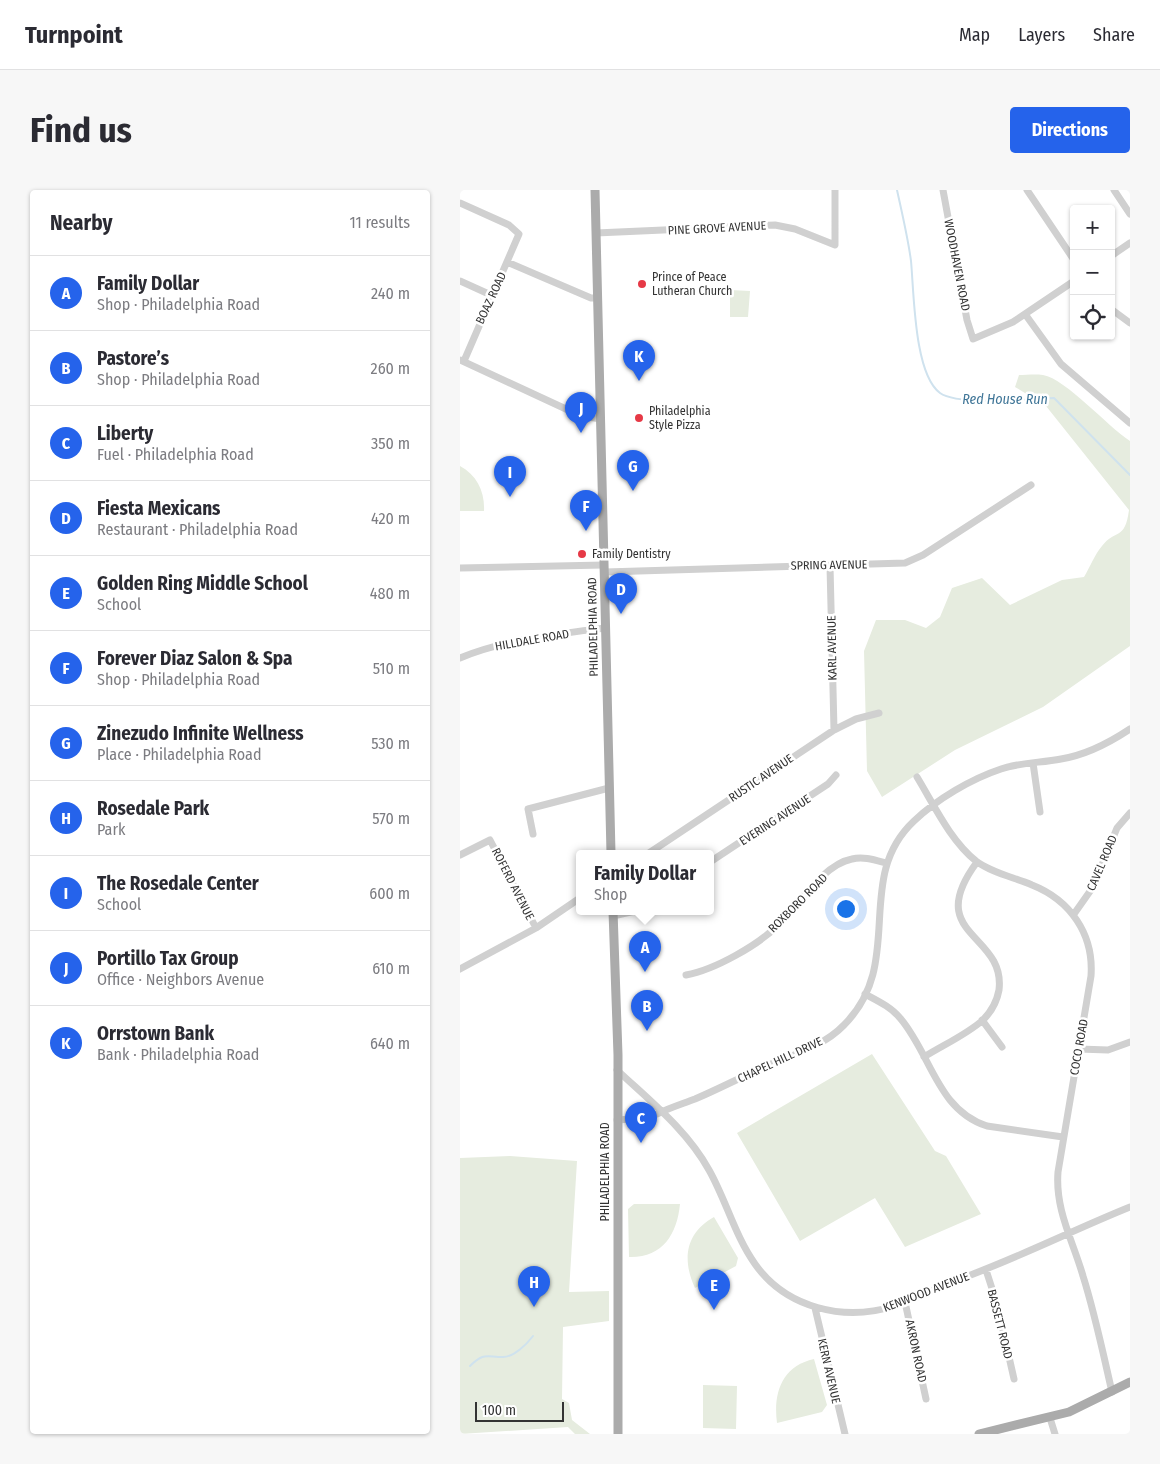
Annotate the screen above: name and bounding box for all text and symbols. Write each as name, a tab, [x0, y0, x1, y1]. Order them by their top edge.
text: Turnpoint	[25, 21, 123, 49]
text: Map	[959, 24, 990, 46]
text: Layers	[1018, 24, 1065, 46]
text: Share	[1093, 24, 1135, 46]
button: Directions	[1010, 107, 1130, 153]
text: Find us	[30, 109, 132, 151]
map controls	[1070, 205, 1115, 340]
button: +	[1070, 205, 1115, 250]
text: Nearby	[50, 210, 112, 236]
text: 11 results	[349, 213, 410, 232]
street label: PINE GROVE AVENUE	[668, 218, 767, 238]
street label: WOODHAVEN ROAD	[941, 218, 973, 312]
button: −	[1070, 250, 1115, 295]
street label: BOAZ ROAD	[473, 270, 509, 326]
place label: Prince of Peace Lutheran Church	[652, 270, 732, 298]
text: Family Dollar	[97, 272, 199, 295]
marker: Prince of Peace Lutheran Church	[636, 278, 648, 290]
text: A	[62, 284, 70, 303]
text: 240 m	[371, 284, 410, 303]
text: Shop · Philadelphia Road	[97, 295, 260, 314]
button: locate	[1070, 295, 1115, 340]
pin: K	[623, 340, 655, 381]
text: Pastore’s	[97, 347, 169, 370]
text: B	[62, 359, 70, 378]
text: 260 m	[371, 359, 410, 378]
text: Shop · Philadelphia Road	[97, 370, 260, 389]
water label: Red House Run	[962, 391, 1048, 408]
pin: J	[565, 392, 597, 433]
place label: Philadelphia Style Pizza	[649, 404, 711, 432]
marker: Philadelphia Style Pizza	[633, 412, 645, 424]
text: Liberty	[97, 422, 153, 445]
text: C	[62, 434, 70, 453]
text: 350 m	[371, 434, 410, 453]
text: Fuel · Philadelphia Road	[97, 445, 254, 464]
pin: G	[617, 450, 649, 491]
pin: I	[494, 456, 526, 497]
pin: F	[570, 490, 602, 531]
text: Fiesta Mexicans	[97, 497, 220, 520]
text: D	[61, 509, 71, 528]
text: 420 m	[371, 509, 410, 528]
text: Restaurant · Philadelphia Road	[97, 520, 298, 539]
place label: Family Dentistry	[592, 547, 671, 561]
marker: Family Dentistry	[576, 548, 588, 560]
street label: SPRING AVENUE	[791, 557, 868, 573]
text: Golden Ring Middle School	[97, 572, 308, 595]
pin: D	[605, 573, 637, 614]
street label: PHILADELPHIA ROAD	[585, 577, 601, 677]
text: E	[62, 584, 70, 603]
text: 480 m	[370, 584, 410, 603]
text: School	[97, 595, 141, 614]
street label: KARL AVENUE	[824, 615, 840, 681]
street label: HILLDALE ROAD	[494, 627, 570, 653]
text: Forever Diaz Salon & Spa	[97, 647, 292, 670]
text: F	[62, 659, 70, 678]
text: 510 m	[373, 659, 410, 678]
text: Shop · Philadelphia Road	[97, 670, 260, 689]
text: Zinezudo Infinite Wellness	[97, 722, 304, 745]
text: G	[61, 734, 71, 753]
text: 530 m	[371, 734, 410, 753]
text: Place · Philadelphia Road	[97, 745, 262, 764]
street label: RUSTIC AVENUE	[726, 751, 796, 805]
street label: EVERING AVENUE	[737, 792, 813, 848]
text: Rosedale Park	[97, 797, 209, 820]
text: H	[61, 809, 71, 828]
text: 570 m	[372, 809, 410, 828]
text: Park	[97, 820, 125, 839]
street label: CAVEL ROAD	[1084, 833, 1120, 893]
street label: ROFERD AVENUE	[489, 846, 537, 923]
popup	[576, 850, 714, 915]
text: Family Dollar	[594, 862, 696, 885]
street label: ROXBORO ROAD	[766, 871, 830, 935]
text: The Rosedale Center	[97, 872, 259, 895]
text: I	[64, 884, 68, 903]
text: 600 m	[369, 884, 410, 903]
text: Shop	[594, 885, 627, 904]
text: School	[97, 895, 141, 914]
your location	[833, 896, 859, 922]
pin: A	[629, 931, 661, 972]
text: Portillo Tax Group	[97, 947, 238, 970]
text: J	[64, 959, 68, 978]
text: 610 m	[372, 959, 410, 978]
text: Office · Neighbors Avenue	[97, 970, 264, 989]
pin: B	[631, 990, 663, 1031]
street label: COCO ROAD	[1067, 1018, 1091, 1076]
text: Orrstown Bank	[97, 1022, 214, 1045]
text: K	[61, 1034, 71, 1053]
text: 640 m	[370, 1034, 410, 1053]
street label: CHAPEL HILL DRIVE	[735, 1034, 825, 1086]
text: Bank · Philadelphia Road	[97, 1045, 259, 1064]
pin: C	[625, 1102, 657, 1143]
street label: PHILADELPHIA ROAD	[598, 1122, 612, 1222]
pin: H	[518, 1266, 550, 1307]
pin: E	[698, 1269, 730, 1310]
street label: KENWOOD AVENUE	[881, 1269, 971, 1315]
street label: BASSETT ROAD	[985, 1288, 1015, 1360]
street label: AKRON ROAD	[903, 1318, 929, 1384]
street label: KERN AVENUE	[815, 1337, 843, 1405]
scale bar	[475, 1399, 564, 1422]
text: 100 m	[482, 1402, 516, 1419]

